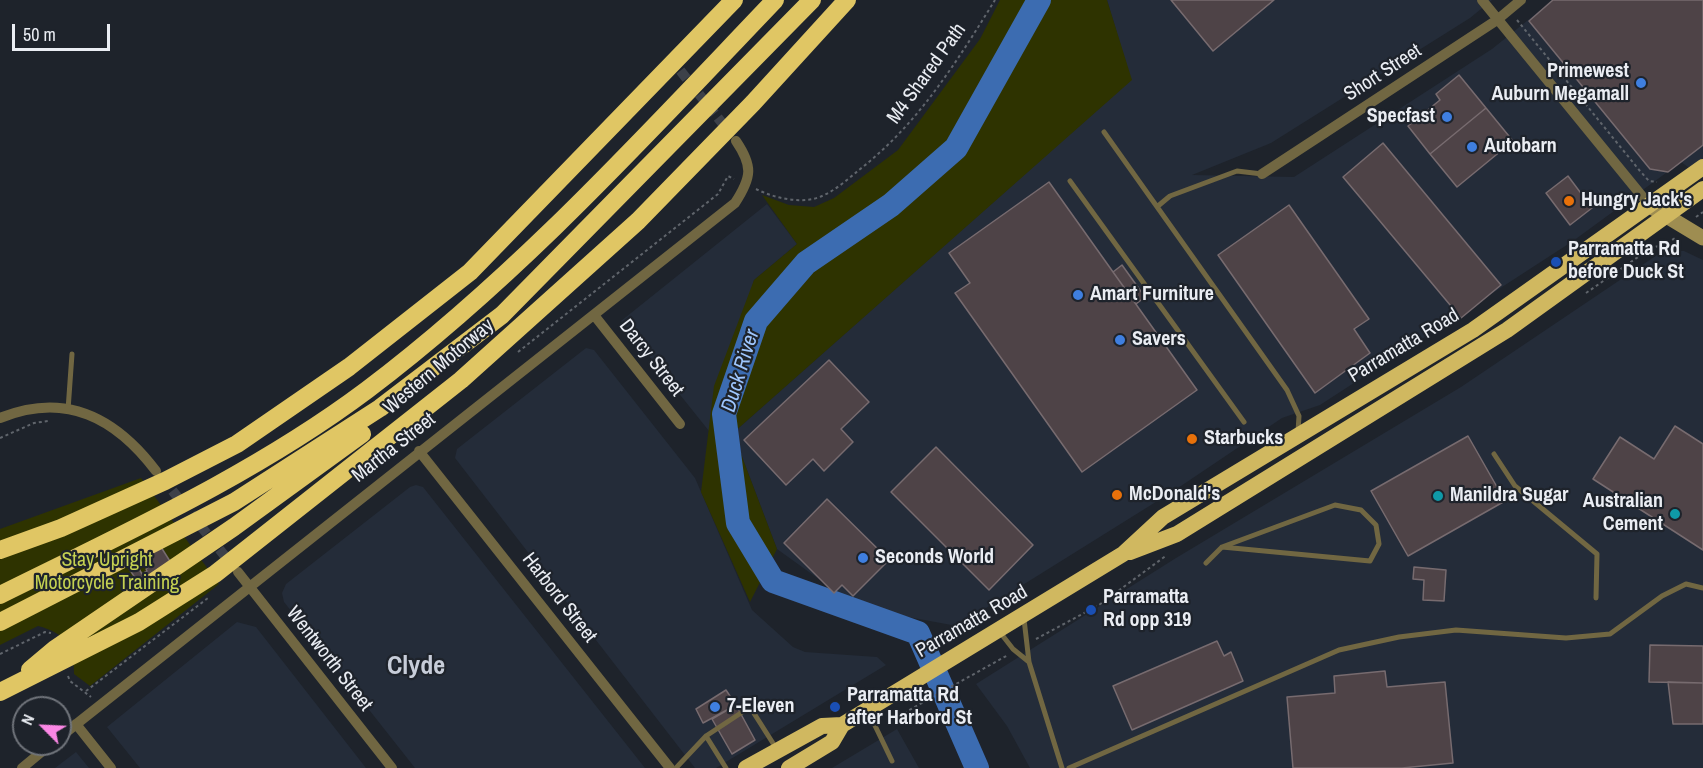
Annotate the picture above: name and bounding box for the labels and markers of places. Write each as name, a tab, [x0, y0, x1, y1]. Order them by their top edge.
place label: Primewest Auburn Megamall	[1491, 60, 1629, 107]
marker: Primewest Auburn Megamall	[1634, 76, 1648, 90]
place label: Specfast	[1367, 105, 1435, 129]
marker: Specfast	[1440, 110, 1454, 124]
place label: Autobarn	[1484, 135, 1557, 159]
marker: Autobarn	[1465, 140, 1479, 154]
place label: Hungry Jack's	[1581, 189, 1692, 213]
marker: Hungry Jack's	[1562, 194, 1576, 208]
place label: Parramatta Rd before Duck St	[1568, 238, 1684, 285]
marker: Parramatta Rd before Duck St	[1549, 255, 1563, 269]
place label: Amart Furniture	[1090, 283, 1214, 307]
marker: Amart Furniture	[1071, 288, 1085, 302]
place label: Savers	[1132, 328, 1186, 352]
marker: Savers	[1113, 333, 1127, 347]
place label: Starbucks	[1204, 427, 1283, 451]
marker: Starbucks	[1185, 432, 1199, 446]
place label: McDonald's	[1129, 483, 1220, 507]
place label: Manildra Sugar	[1450, 484, 1568, 508]
marker: McDonald's	[1110, 488, 1124, 502]
marker: Manildra Sugar	[1431, 489, 1445, 503]
place label: Australian Cement	[1583, 490, 1663, 537]
marker: Australian Cement	[1668, 507, 1682, 521]
place label: Seconds World	[875, 546, 994, 570]
marker: Seconds World	[856, 551, 870, 565]
place label: Parramatta Rd opp 319	[1103, 586, 1191, 633]
marker: Parramatta Rd opp 319	[1084, 603, 1098, 617]
place label: Parramatta Rd after Harbord St	[847, 684, 972, 731]
place label: 7-Eleven	[727, 695, 794, 719]
marker: 7-Eleven	[708, 700, 722, 714]
marker: Parramatta Rd after Harbord St	[828, 700, 842, 714]

